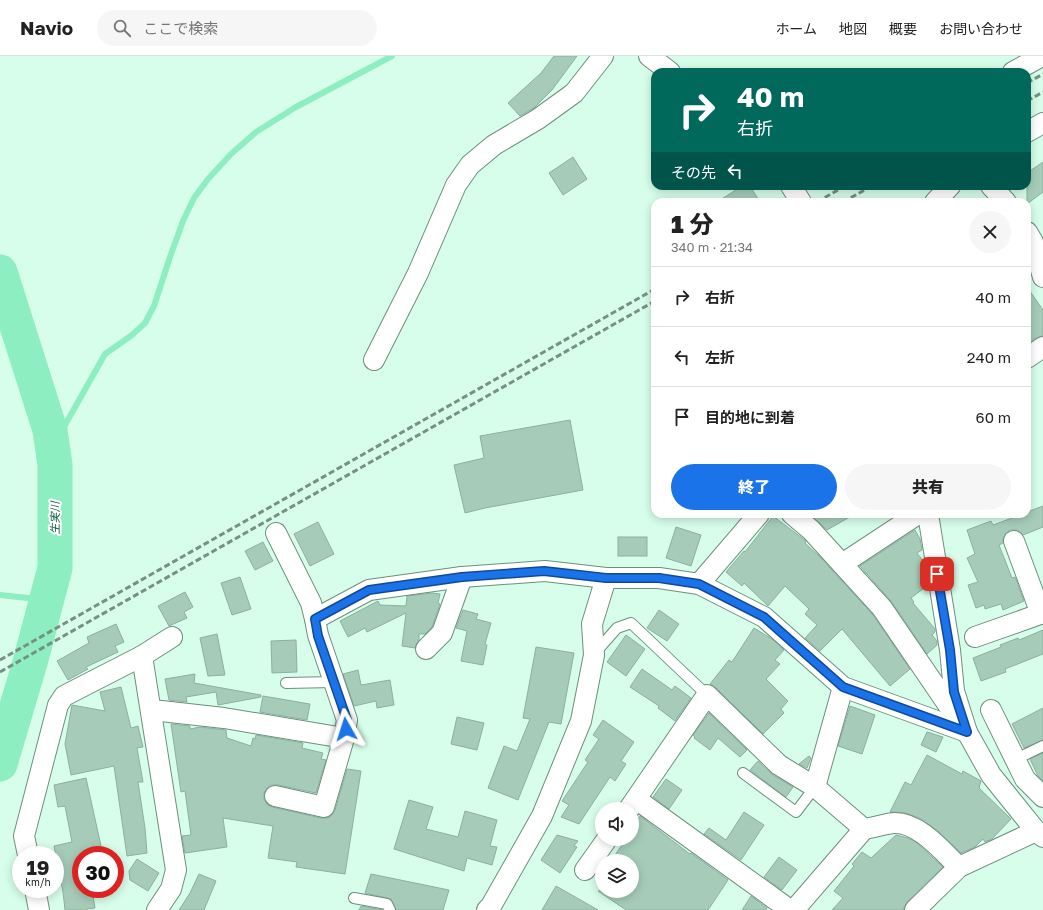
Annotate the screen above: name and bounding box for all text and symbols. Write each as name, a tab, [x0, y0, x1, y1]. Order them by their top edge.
search box	[97, 10, 377, 46]
text: Navio	[20, 16, 73, 39]
icon: search	[111, 17, 133, 39]
text: ここで検索	[143, 19, 218, 37]
text: ホーム	[775, 20, 817, 37]
text: 地図	[839, 20, 867, 37]
text: 概要	[889, 20, 917, 37]
text: お問い合わせ	[939, 20, 1023, 37]
text: 40 m	[737, 80, 804, 113]
icon: right	[671, 84, 723, 136]
text: 右折	[737, 117, 773, 139]
icon: left	[724, 160, 746, 182]
text: その先	[671, 163, 716, 181]
text: 1 分	[671, 209, 714, 238]
button: close	[969, 211, 1011, 253]
text: 340 m · 21:34	[671, 239, 753, 255]
icon: right	[671, 286, 693, 308]
text: 右折	[705, 288, 735, 306]
text: 40 m	[976, 288, 1011, 306]
icon: left	[671, 346, 693, 368]
text: 左折	[705, 348, 735, 366]
text: 240 m	[967, 348, 1011, 366]
icon: arrive	[671, 406, 693, 428]
text: 目的地に到着	[705, 408, 795, 426]
text: 60 m	[976, 408, 1011, 426]
button: 終了	[671, 464, 837, 510]
button: 共有	[845, 464, 1011, 510]
water label: 生実川	[48, 501, 61, 535]
pin	[920, 557, 954, 591]
icon: arrive	[926, 563, 948, 585]
position arrow	[325, 708, 367, 750]
map controls	[595, 802, 639, 898]
button: sound	[595, 802, 639, 846]
speed limit sign: 30	[72, 846, 124, 898]
button: layers	[595, 854, 639, 898]
text: 19	[26, 855, 49, 879]
text: km/h	[25, 876, 51, 888]

